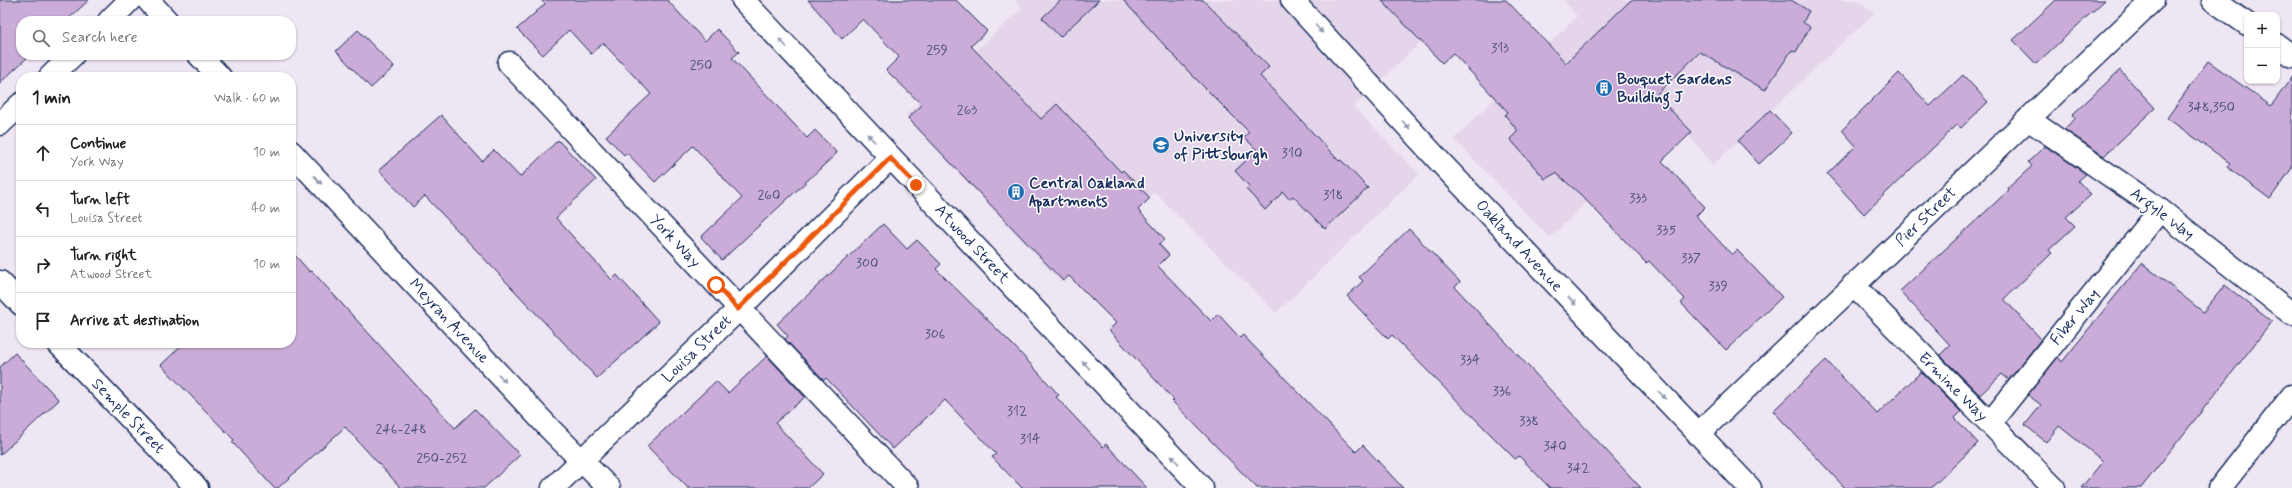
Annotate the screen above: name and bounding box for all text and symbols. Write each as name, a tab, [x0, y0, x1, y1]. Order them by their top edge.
map controls	[2244, 12, 2280, 84]
button: +	[2244, 12, 2280, 48]
search box	[16, 16, 296, 60]
one-way arrow	[1314, 24, 1323, 34]
icon: search	[30, 27, 52, 49]
text: Search here	[62, 28, 138, 48]
one-way arrow	[778, 38, 788, 48]
house number: 313	[1491, 39, 1509, 57]
house number: 259	[926, 41, 948, 59]
button: −	[2244, 48, 2280, 84]
house number: 250	[690, 56, 712, 74]
place label: Bouquet Gardens Building J	[1617, 69, 1732, 110]
building icon: Bouquet Gardens Building J	[1594, 78, 1614, 98]
text: 1 min	[32, 87, 71, 109]
text: Walk · 60 m	[214, 90, 280, 107]
house number: 348,350	[2187, 98, 2235, 116]
house number: 263	[957, 101, 977, 119]
one-way arrow	[1402, 120, 1411, 130]
place label: University of Pittsburgh	[1174, 126, 1268, 166]
one-way arrow	[867, 133, 876, 143]
text: Continue	[70, 134, 126, 154]
school or university icon: University of Pittsburgh	[1151, 135, 1171, 155]
icon: ahead	[32, 142, 54, 164]
text: 10 m	[253, 144, 280, 161]
house number: 310	[1282, 144, 1302, 162]
text: York Way	[70, 154, 124, 171]
place label: Central Oakland Apartments	[1029, 173, 1145, 213]
one-way arrow	[313, 175, 323, 185]
route end	[907, 176, 925, 194]
building icon: Central Oakland Apartments	[1006, 182, 1026, 202]
street label: Pier Street	[1891, 182, 1961, 251]
street label: Argyle Way	[2125, 183, 2198, 246]
house number: 260	[757, 186, 781, 204]
house number: 318	[1323, 186, 1343, 204]
house number: 333	[1629, 189, 1647, 207]
text: Turn left	[70, 190, 130, 210]
street label: Oakland Avenue	[1471, 195, 1567, 297]
icon: left	[32, 198, 54, 220]
text: 40 m	[251, 200, 280, 217]
street label: Atwood Street	[930, 200, 1015, 289]
text: Louisa Street	[70, 210, 142, 227]
street label: York Way	[645, 210, 705, 272]
house number: 335	[1656, 221, 1676, 239]
text: Turn right	[70, 246, 137, 266]
house number: 337	[1681, 249, 1701, 267]
icon: right	[32, 254, 54, 276]
house number: 300	[856, 254, 878, 272]
text: 10 m	[253, 256, 280, 273]
text: Atwood Street	[70, 266, 152, 283]
street label: Meyran Avenue	[404, 274, 494, 368]
route start	[707, 276, 725, 294]
house number: 339	[1708, 277, 1728, 295]
street label: Fiber Way	[2046, 284, 2104, 350]
one-way arrow	[1567, 296, 1577, 306]
icon: arrive	[32, 310, 54, 332]
text: Arrive at destination	[70, 311, 199, 331]
street label: Louisa Street	[658, 311, 736, 387]
house number: 306	[925, 325, 945, 343]
street label: Ermine Way	[1914, 348, 1992, 426]
house number: 334	[1460, 351, 1480, 369]
one-way arrow	[1081, 360, 1090, 370]
one-way arrow	[497, 373, 506, 382]
street label: Semple Street	[87, 374, 169, 458]
house number: 336	[1493, 382, 1511, 400]
one-way arrow	[1657, 390, 1667, 400]
house number: 312	[1007, 402, 1027, 420]
house number: 338	[1519, 412, 1539, 430]
house number: 246-248	[375, 420, 427, 438]
house number: 314	[1020, 430, 1040, 448]
house number: 340	[1543, 437, 1567, 455]
house number: 250-252	[416, 449, 468, 467]
one-way arrow	[1170, 455, 1180, 465]
house number: 342	[1566, 459, 1590, 477]

